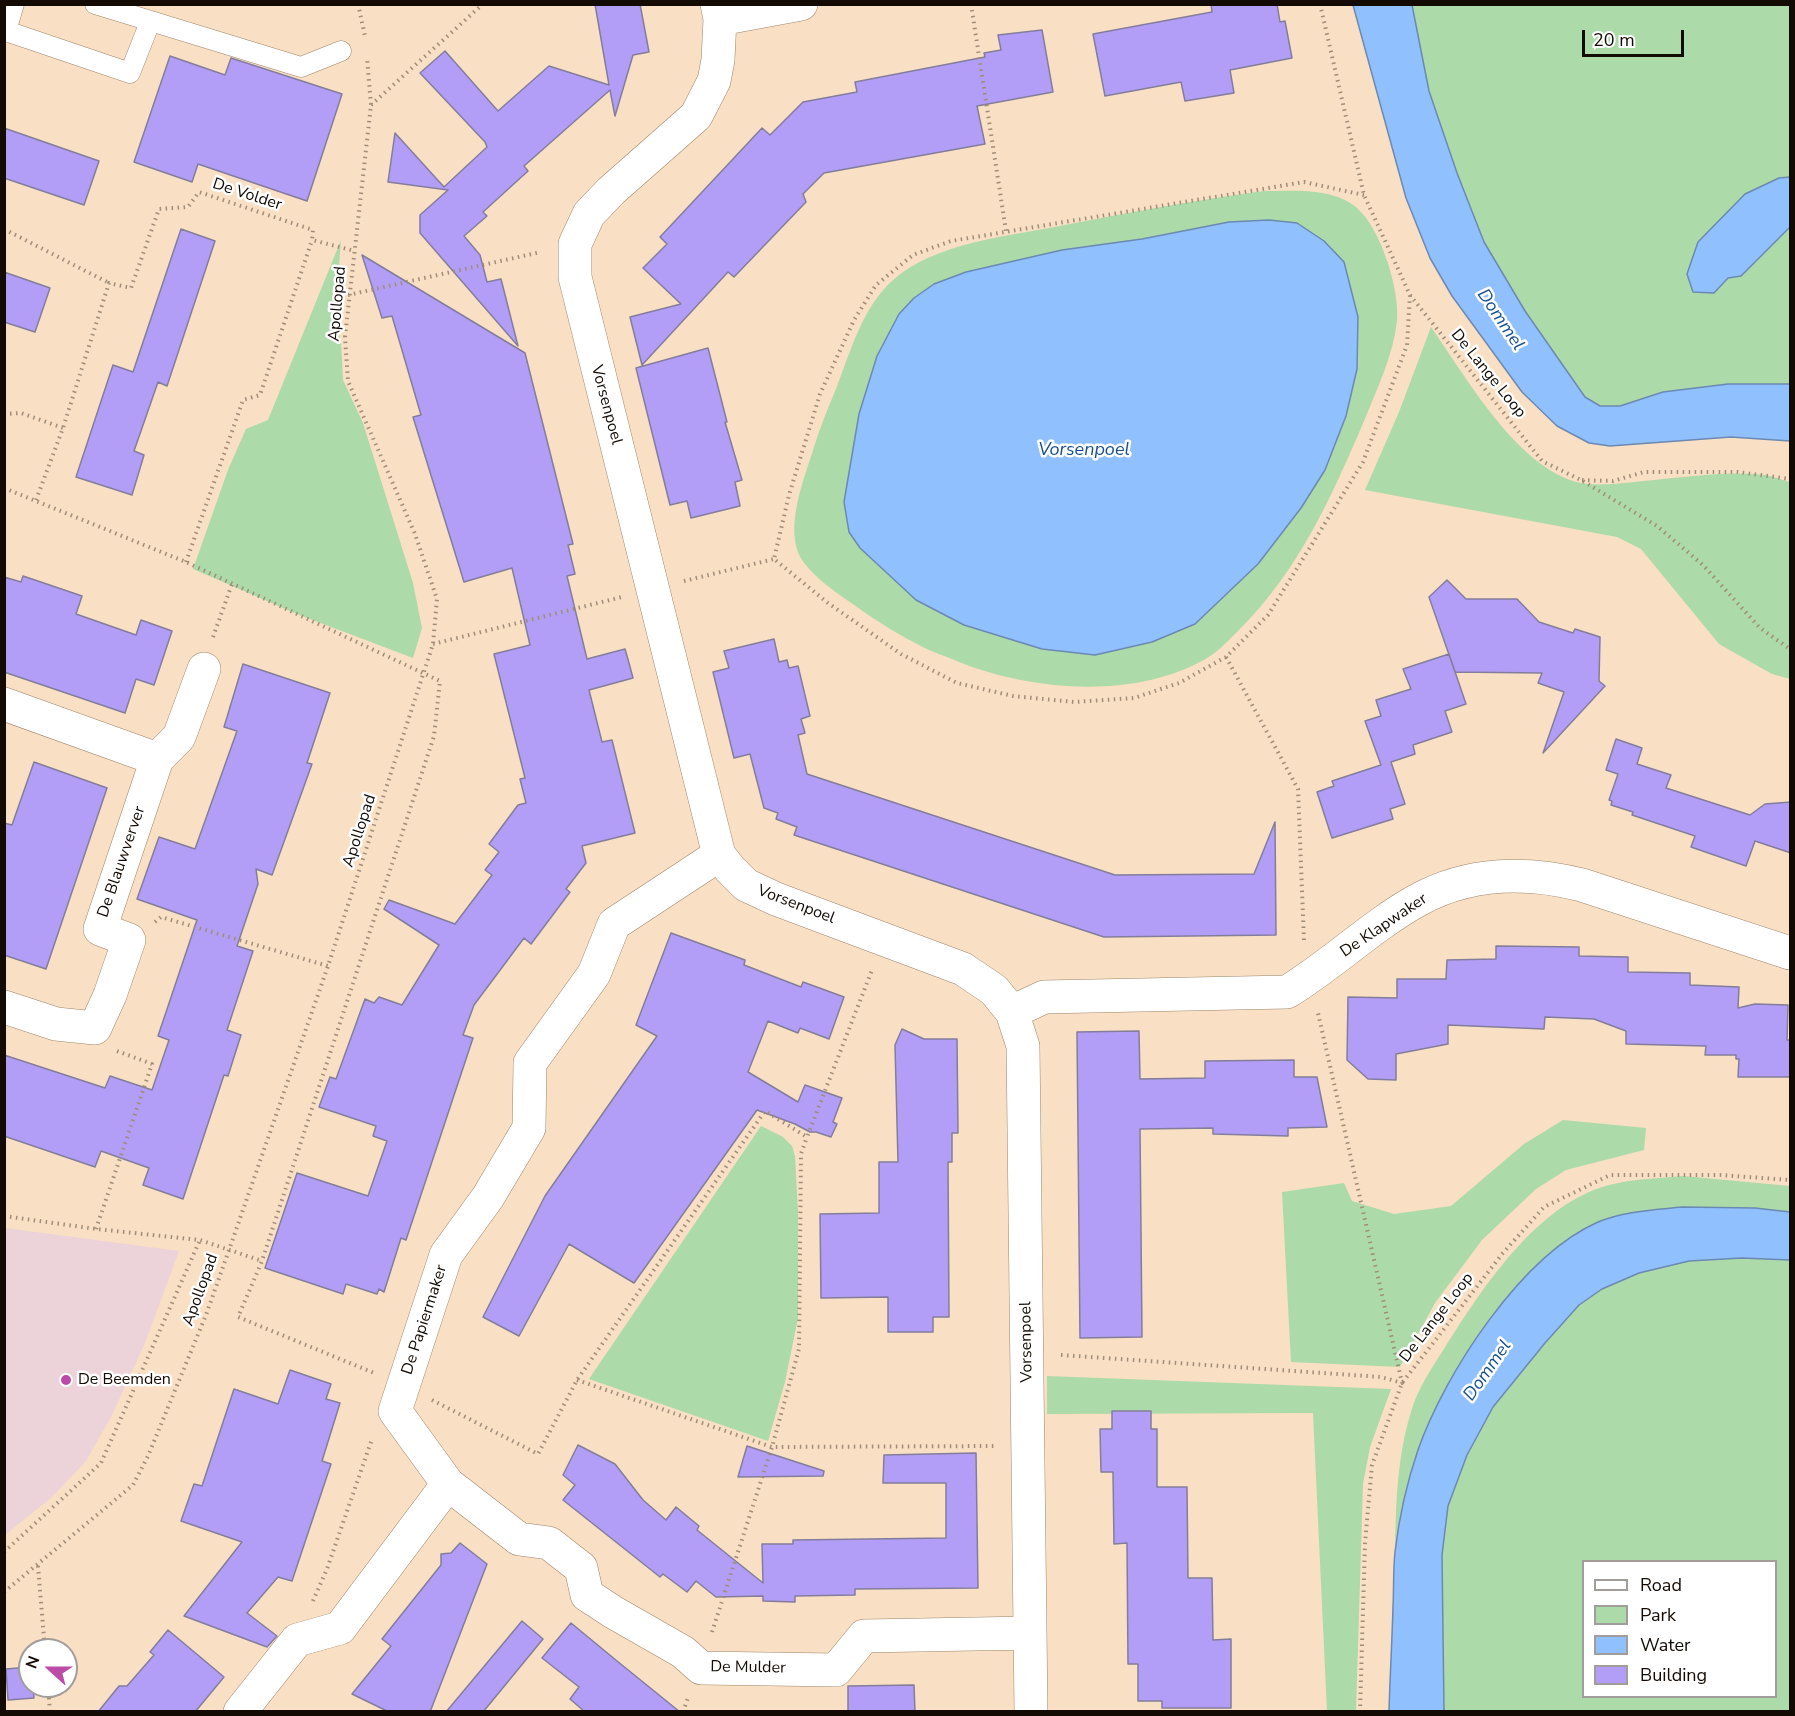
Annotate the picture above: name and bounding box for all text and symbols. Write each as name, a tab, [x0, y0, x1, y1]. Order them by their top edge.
scale bar	[1585, 18, 1687, 56]
text: 20 m	[1593, 28, 1635, 52]
street label: De Volder	[210, 175, 284, 215]
street label: Apollopad	[325, 266, 351, 342]
water label: Dommel	[1472, 285, 1528, 355]
street label: De Lange Loop	[1446, 326, 1530, 422]
street label: Vorsenpoel	[586, 363, 626, 447]
water label: Vorsenpoel	[1038, 440, 1130, 462]
street label: Apollopad	[339, 792, 381, 870]
street label: De Blauwverver	[94, 804, 150, 920]
street label: Vorsenpoel	[755, 881, 837, 929]
street label: De Klapwaker	[1337, 890, 1431, 962]
street label: Apollopad	[179, 1251, 223, 1329]
street label: De Papiermaker	[398, 1263, 452, 1377]
street label: De Lange Loop	[1396, 1269, 1478, 1367]
street label: Vorsenpoel	[1017, 1301, 1037, 1383]
water label: Dommel	[1459, 1337, 1517, 1405]
place label: De Beemden	[78, 1370, 171, 1390]
marker: De Beemden	[59, 1373, 73, 1387]
legend	[1582, 1560, 1777, 1698]
text: Road	[1640, 1573, 1682, 1597]
text: Park	[1640, 1603, 1676, 1627]
text: Water	[1640, 1633, 1691, 1657]
north arrow	[18, 1638, 78, 1698]
text: N	[21, 1653, 45, 1672]
street label: De Mulder	[710, 1658, 786, 1678]
text: Building	[1640, 1663, 1707, 1687]

